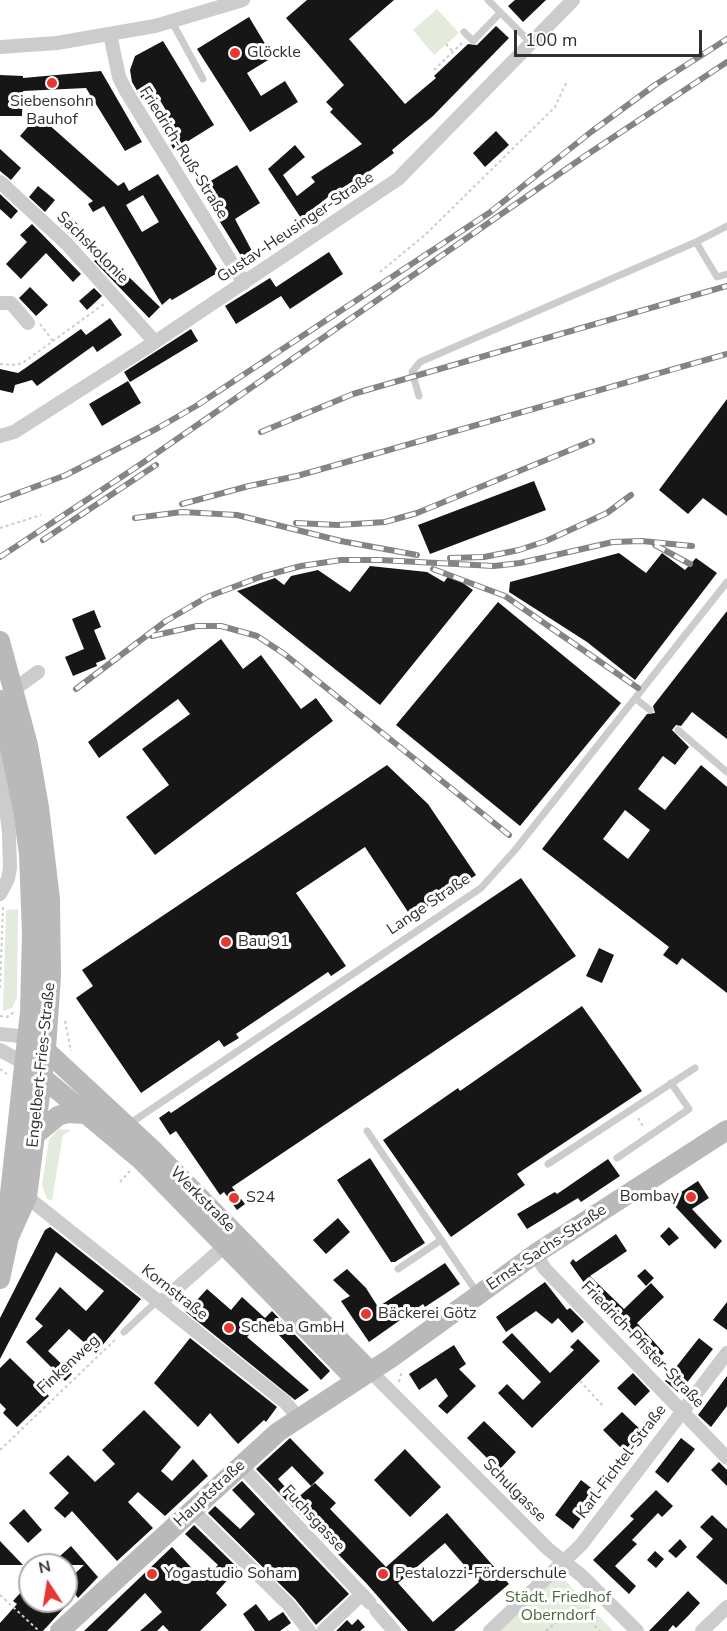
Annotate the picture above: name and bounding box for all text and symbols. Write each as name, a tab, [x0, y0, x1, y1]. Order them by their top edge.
scale bar	[517, 18, 704, 56]
text: 100 m	[525, 28, 577, 52]
place label: Glöckle	[247, 43, 301, 63]
marker: Glöckle	[228, 46, 242, 60]
marker: Siebensohn Bauhof	[45, 76, 59, 90]
street label: Friedrich-Ruß-Straße	[134, 83, 232, 223]
place label: Siebensohn Bauhof	[10, 92, 94, 130]
street label: Gustav-Heusinger-Straße	[214, 168, 378, 288]
street label: Sachskolonie	[52, 208, 132, 288]
street label: Lange Straße	[384, 870, 474, 940]
place label: Bau 91	[238, 932, 290, 952]
marker: Bau 91	[219, 935, 233, 949]
street label: Engelbert-Fries-Straße	[24, 982, 60, 1148]
street label: Werkstraße	[165, 1163, 239, 1237]
place label: Bombay	[620, 1187, 679, 1207]
place label: S24	[246, 1188, 275, 1208]
marker: Bombay	[684, 1190, 698, 1204]
marker: S24	[227, 1191, 241, 1205]
street label: Ernst-Sachs-Straße	[483, 1201, 611, 1295]
street label: Kornstraße	[137, 1261, 211, 1325]
street label: Friedrich-Pfister-Straße	[576, 1278, 708, 1412]
place label: Bäckerei Götz	[378, 1304, 476, 1324]
marker: Bäckerei Götz	[359, 1307, 373, 1321]
place label: Scheba GmbH	[241, 1318, 345, 1338]
marker: Scheba GmbH	[222, 1321, 236, 1335]
street label: Finkenweg	[34, 1331, 104, 1399]
street label: Karl-Fichtel-Straße	[573, 1401, 671, 1523]
street label: Schulgasse	[478, 1455, 550, 1527]
street label: Hauptstraße	[170, 1456, 250, 1532]
street label: Fuchsgasse	[278, 1482, 348, 1556]
north arrow	[18, 1553, 78, 1613]
text: N	[37, 1555, 53, 1579]
place label: Yogastudio Soham	[164, 1564, 297, 1584]
place label: Pestalozzi-Förderschule	[395, 1564, 567, 1584]
marker: Yogastudio Soham	[145, 1567, 159, 1581]
marker: Pestalozzi-Förderschule	[376, 1567, 390, 1581]
park label: Städt. Friedhof Oberndorf	[505, 1588, 611, 1626]

